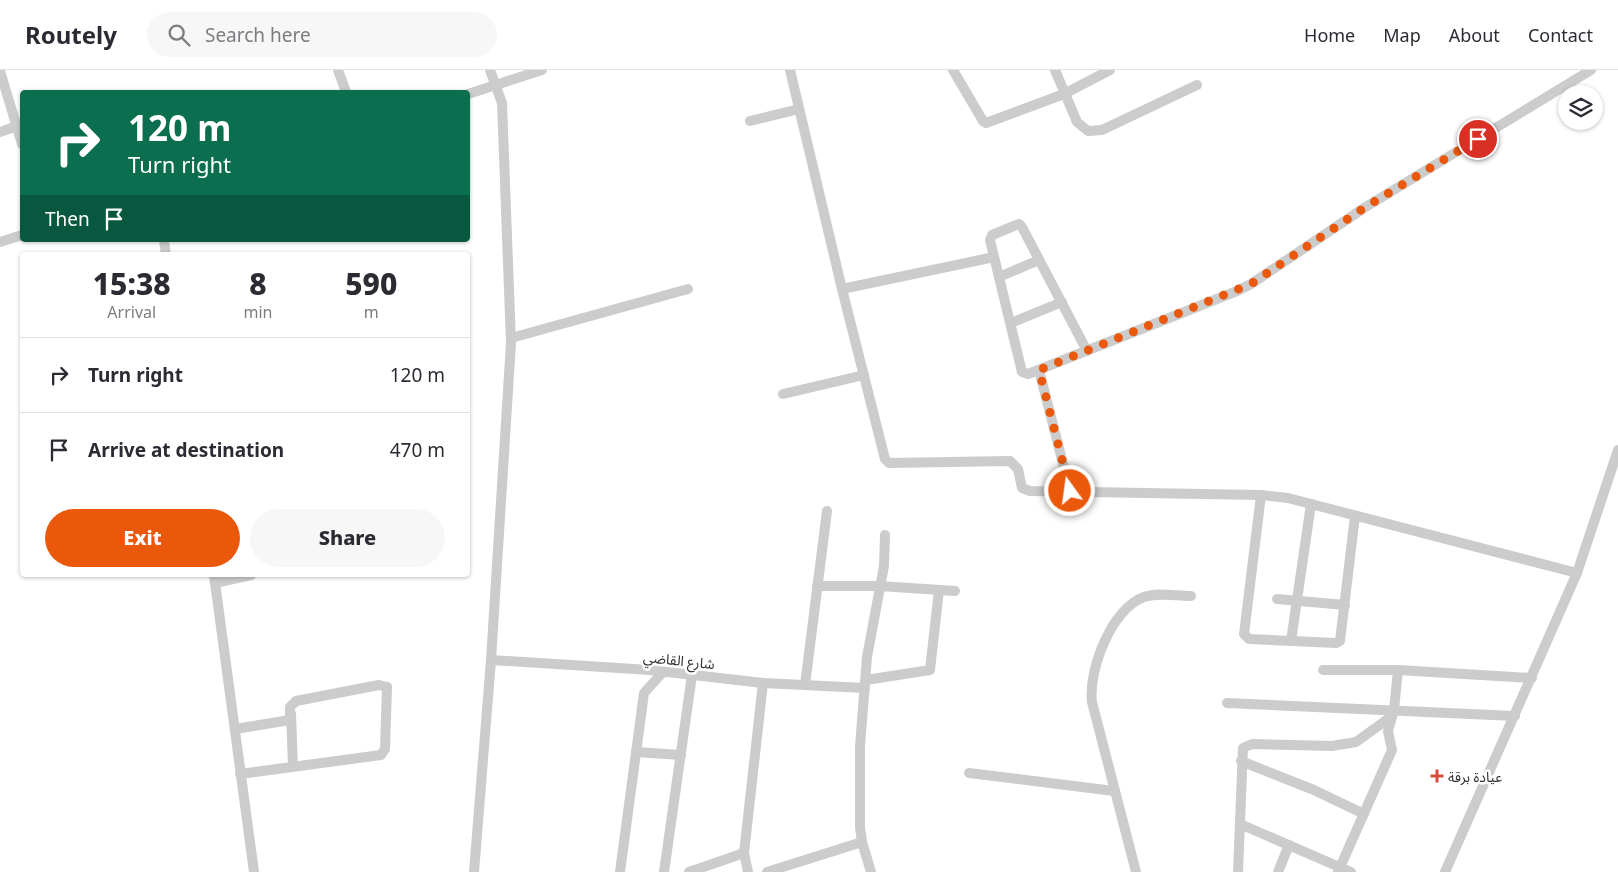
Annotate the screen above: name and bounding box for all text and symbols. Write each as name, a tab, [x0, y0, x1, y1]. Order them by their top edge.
search box	[147, 12, 497, 57]
text: Routely	[25, 18, 117, 51]
icon: search	[165, 21, 193, 49]
text: Search here	[205, 22, 311, 48]
text: Home	[1304, 23, 1355, 47]
text: Map	[1383, 23, 1421, 47]
text: About	[1449, 23, 1500, 47]
text: Contact	[1528, 23, 1593, 47]
map controls	[1558, 85, 1603, 130]
button: layers	[1558, 85, 1603, 130]
text: 120 m	[128, 104, 231, 151]
icon: right	[45, 110, 110, 175]
pin	[1457, 118, 1499, 160]
icon: arrive	[1464, 125, 1492, 153]
text: Turn right	[128, 149, 231, 179]
icon: arrive	[100, 205, 128, 233]
text: Then	[45, 206, 90, 232]
text: 15:38	[93, 263, 171, 304]
text: 8	[249, 263, 267, 304]
text: 590	[345, 263, 397, 304]
text: Arrival	[107, 301, 156, 323]
text: min	[243, 301, 272, 323]
text: m	[364, 301, 379, 323]
icon: right	[45, 361, 73, 389]
text: Turn right	[88, 362, 183, 388]
text: 120 m	[390, 362, 445, 388]
icon: arrive	[45, 436, 73, 464]
text: Arrive at destination	[88, 437, 284, 463]
text: 470 m	[390, 437, 445, 463]
position arrow	[1043, 464, 1095, 516]
button: Exit	[45, 509, 240, 567]
button: Share	[250, 509, 445, 567]
street label: شارع القاضي	[642, 647, 716, 675]
place label: عيادة برقة	[1448, 767, 1502, 786]
marker: عيادة برقة	[1430, 769, 1444, 783]

